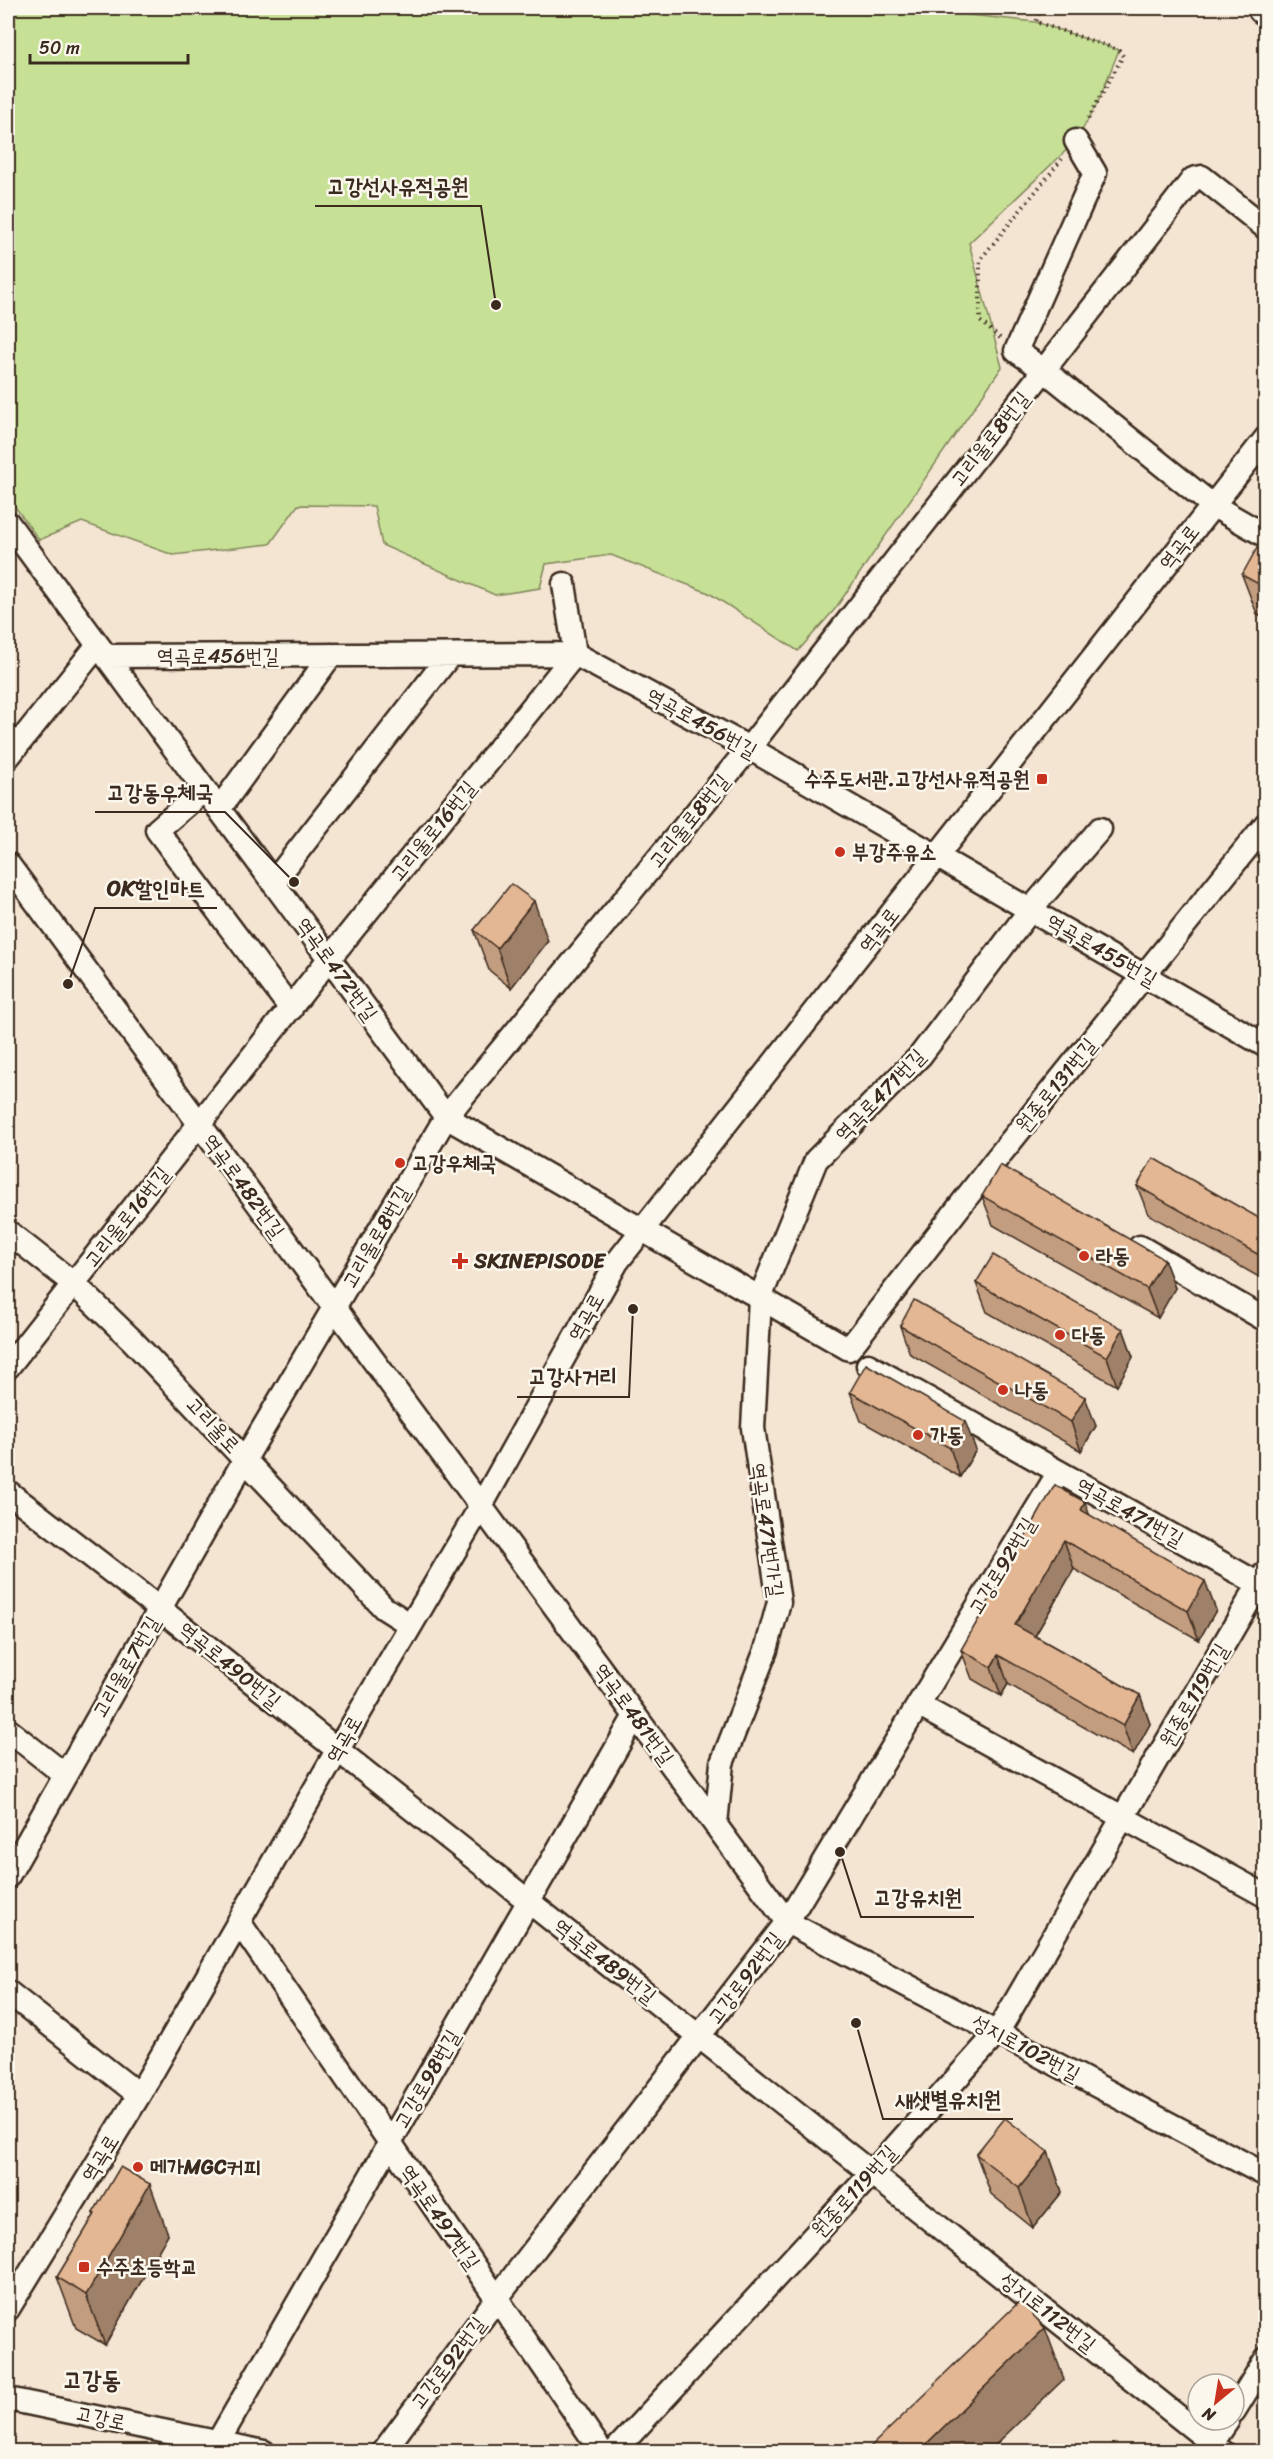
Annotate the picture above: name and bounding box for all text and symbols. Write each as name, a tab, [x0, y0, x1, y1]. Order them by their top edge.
scale bar	[30, 27, 188, 65]
text: 50 m	[39, 32, 80, 64]
callout: 고강선사유적공원	[315, 166, 481, 206]
text: 고강선사유적공원	[327, 167, 469, 206]
street label: 고리울로8번길	[940, 382, 1040, 496]
street label: 역곡로	[1148, 515, 1210, 579]
street label: 역곡로456번길	[157, 637, 279, 675]
street label: 역곡로456번길	[639, 677, 765, 769]
place label: 수주도서관.고강선사유적공원	[804, 760, 1030, 798]
street label: 고리울로8번길	[638, 765, 740, 877]
street label: 고리울로16번길	[380, 771, 486, 890]
callout: 고강동우체국	[95, 772, 225, 812]
marker: 수주도서관.고강선사유적공원	[1035, 772, 1049, 786]
text: 고강동우체국	[107, 773, 213, 812]
place label: 부강주유소	[852, 833, 937, 871]
marker: 부강주유소	[833, 845, 847, 859]
callout: OK할인마트	[95, 868, 217, 908]
text: OK할인마트	[107, 869, 205, 908]
street label: 역곡로	[848, 898, 910, 962]
street label: 역곡로455번길	[1039, 903, 1165, 997]
street label: 역곡로472번길	[286, 909, 388, 1029]
street label: 원종로131번길	[1005, 1029, 1107, 1141]
street label: 역곡로471번길	[825, 1039, 935, 1151]
street label: 역곡로482번길	[193, 1125, 295, 1247]
place label: 고강우체국	[412, 1144, 497, 1182]
marker: 고강우체국	[393, 1156, 407, 1170]
street label: 고리울로16번길	[74, 1157, 180, 1276]
street label: 고리울로8번길	[331, 1178, 421, 1296]
place label: 라동	[1096, 1237, 1130, 1275]
place label: SKINEPISODE	[473, 1242, 607, 1280]
marker: 라동	[1077, 1249, 1091, 1263]
marker: SKINEPISODE	[451, 1252, 469, 1270]
street label: 역곡로	[557, 1286, 615, 1348]
place label: 다동	[1072, 1316, 1106, 1354]
marker: 다동	[1053, 1328, 1067, 1342]
callout: 고강사거리	[517, 1357, 629, 1397]
text: 고강사거리	[529, 1357, 617, 1396]
place label: 나동	[1015, 1371, 1049, 1409]
marker: 나동	[996, 1383, 1010, 1397]
street label: 고리울로	[176, 1387, 250, 1463]
place label: 가동	[930, 1416, 964, 1454]
marker: 가동	[911, 1428, 925, 1442]
street label: 역곡로471번가길	[739, 1460, 795, 1600]
street label: 역곡로471번길	[1069, 1467, 1191, 1557]
street label: 고강로92번길	[958, 1509, 1047, 1623]
street label: 고리울로7번길	[81, 1608, 171, 1726]
street label: 역곡로490번길	[170, 1611, 290, 1719]
street label: 원종로119번길	[1149, 1635, 1239, 1754]
street label: 역곡로481번길	[584, 1655, 684, 1774]
street label: 역곡로	[315, 1708, 373, 1770]
callout: 고강유치원	[861, 1877, 974, 1917]
text: 고강유치원	[874, 1878, 962, 1917]
street label: 역곡로489번길	[545, 1908, 665, 2014]
street label: 고강로92번길	[697, 1923, 793, 2033]
street label: 성지로102번길	[965, 2003, 1087, 2093]
street label: 고강로98번길	[383, 2022, 471, 2136]
callout: 새샛별유치원	[883, 2079, 1013, 2119]
text: 새샛별유치원	[894, 2080, 1001, 2119]
street label: 역곡로	[70, 2126, 130, 2190]
street label: 원종로119번길	[801, 2135, 907, 2247]
place label: 메가MGC커피	[150, 2148, 260, 2186]
street label: 역곡로497번길	[389, 2156, 491, 2278]
marker: 메가MGC커피	[131, 2160, 145, 2174]
place label: 수주초등학교	[96, 2248, 197, 2286]
marker: 수주초등학교	[77, 2260, 91, 2274]
street label: 성지로112번길	[991, 2262, 1105, 2362]
street label: 고강로92번길	[400, 2308, 496, 2418]
district label: 고강동	[63, 2359, 121, 2401]
north arrow	[1186, 2372, 1246, 2432]
street label: 고강로	[72, 2394, 130, 2442]
text: N	[1196, 2399, 1222, 2430]

